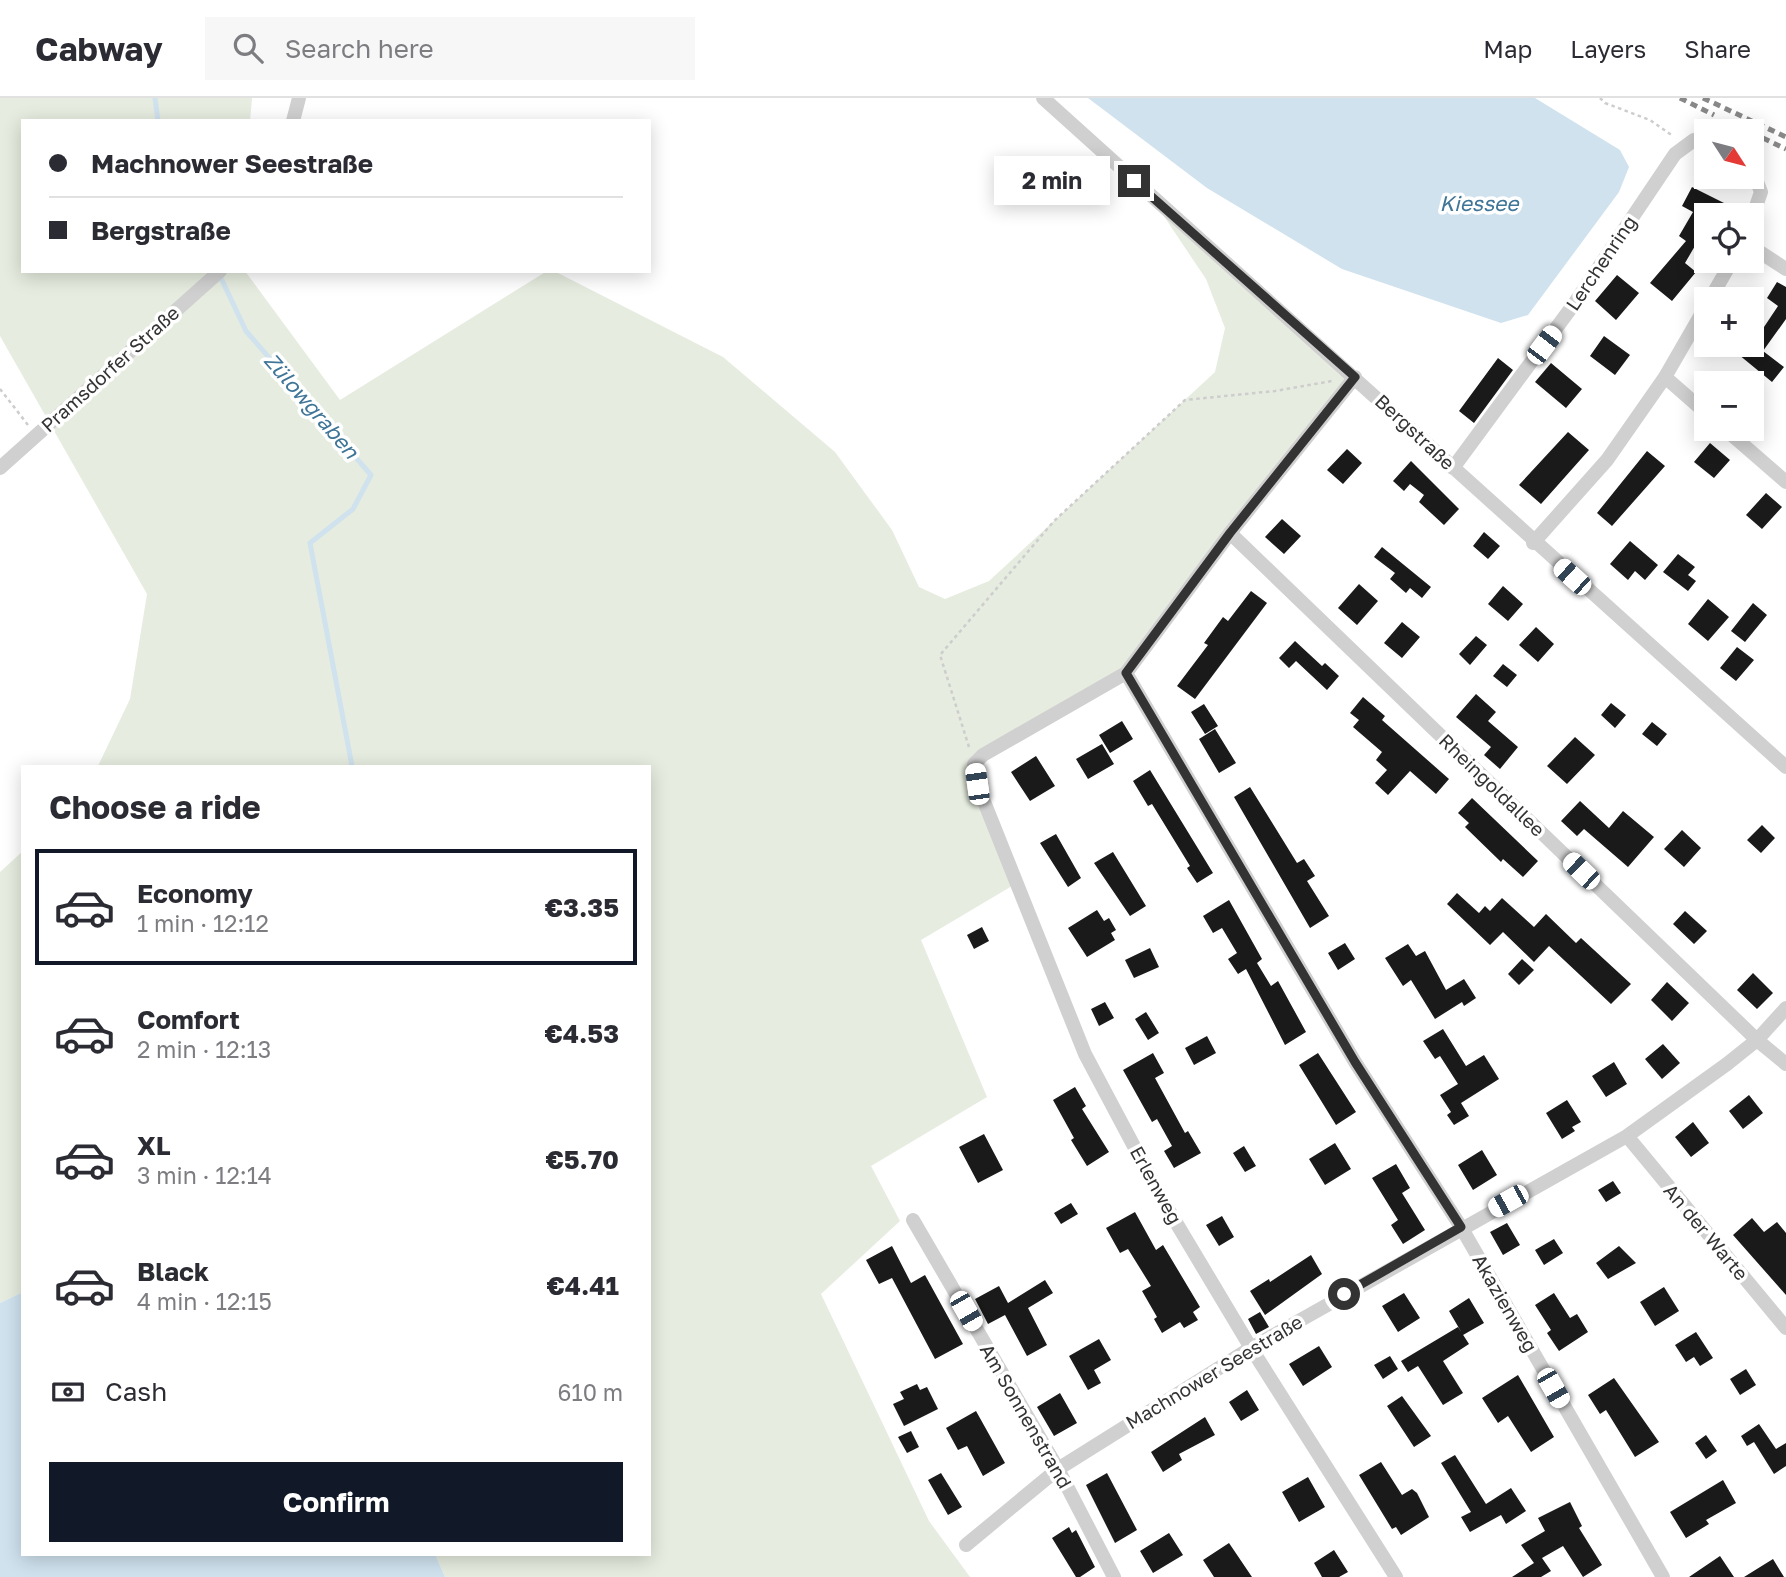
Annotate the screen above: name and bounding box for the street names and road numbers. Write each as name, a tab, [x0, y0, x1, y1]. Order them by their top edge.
street label: Lerchenring	[1560, 211, 1641, 315]
street label: Pramsdorfer Straße	[36, 301, 183, 437]
street label: Bergstraße	[1371, 389, 1460, 474]
street label: Rheingoldallee	[1435, 729, 1550, 841]
street label: Erlenweg	[1126, 1142, 1187, 1228]
street label: An der Warte	[1659, 1179, 1753, 1285]
street label: Akazienweg	[1468, 1250, 1543, 1356]
street label: Machnower Seestraße	[1121, 1310, 1306, 1434]
street label: Am Sonnenstrand	[976, 1339, 1077, 1492]

